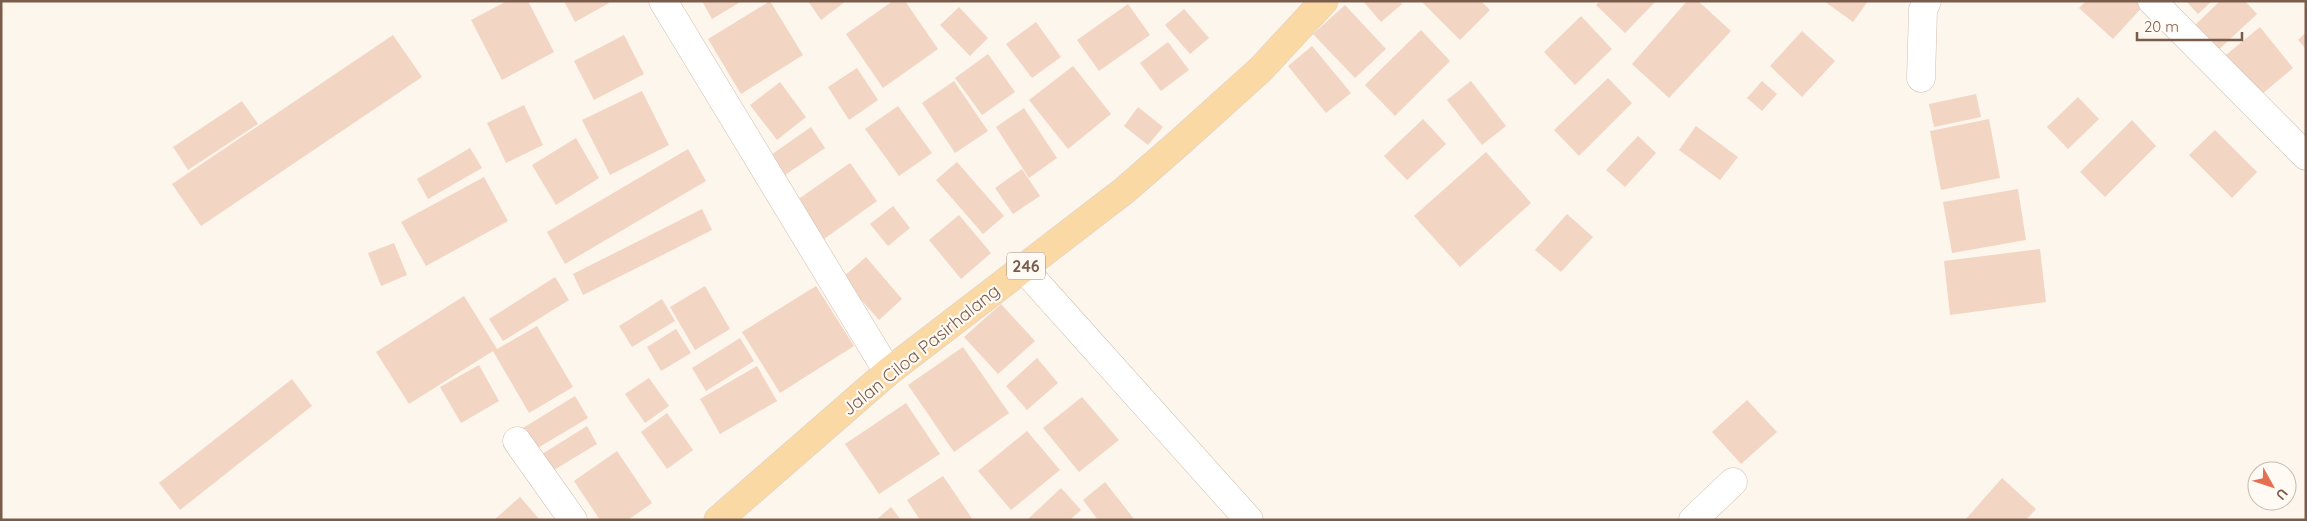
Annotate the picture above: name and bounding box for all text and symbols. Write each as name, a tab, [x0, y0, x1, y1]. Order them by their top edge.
scale bar	[2137, 10, 2242, 42]
text: 20 m	[2144, 17, 2179, 36]
road number: 246	[1007, 252, 1045, 280]
street label: Jalan Ciloa Pasirhalang	[837, 279, 1004, 420]
north arrow	[2247, 461, 2297, 511]
text: U	[2272, 485, 2292, 504]

